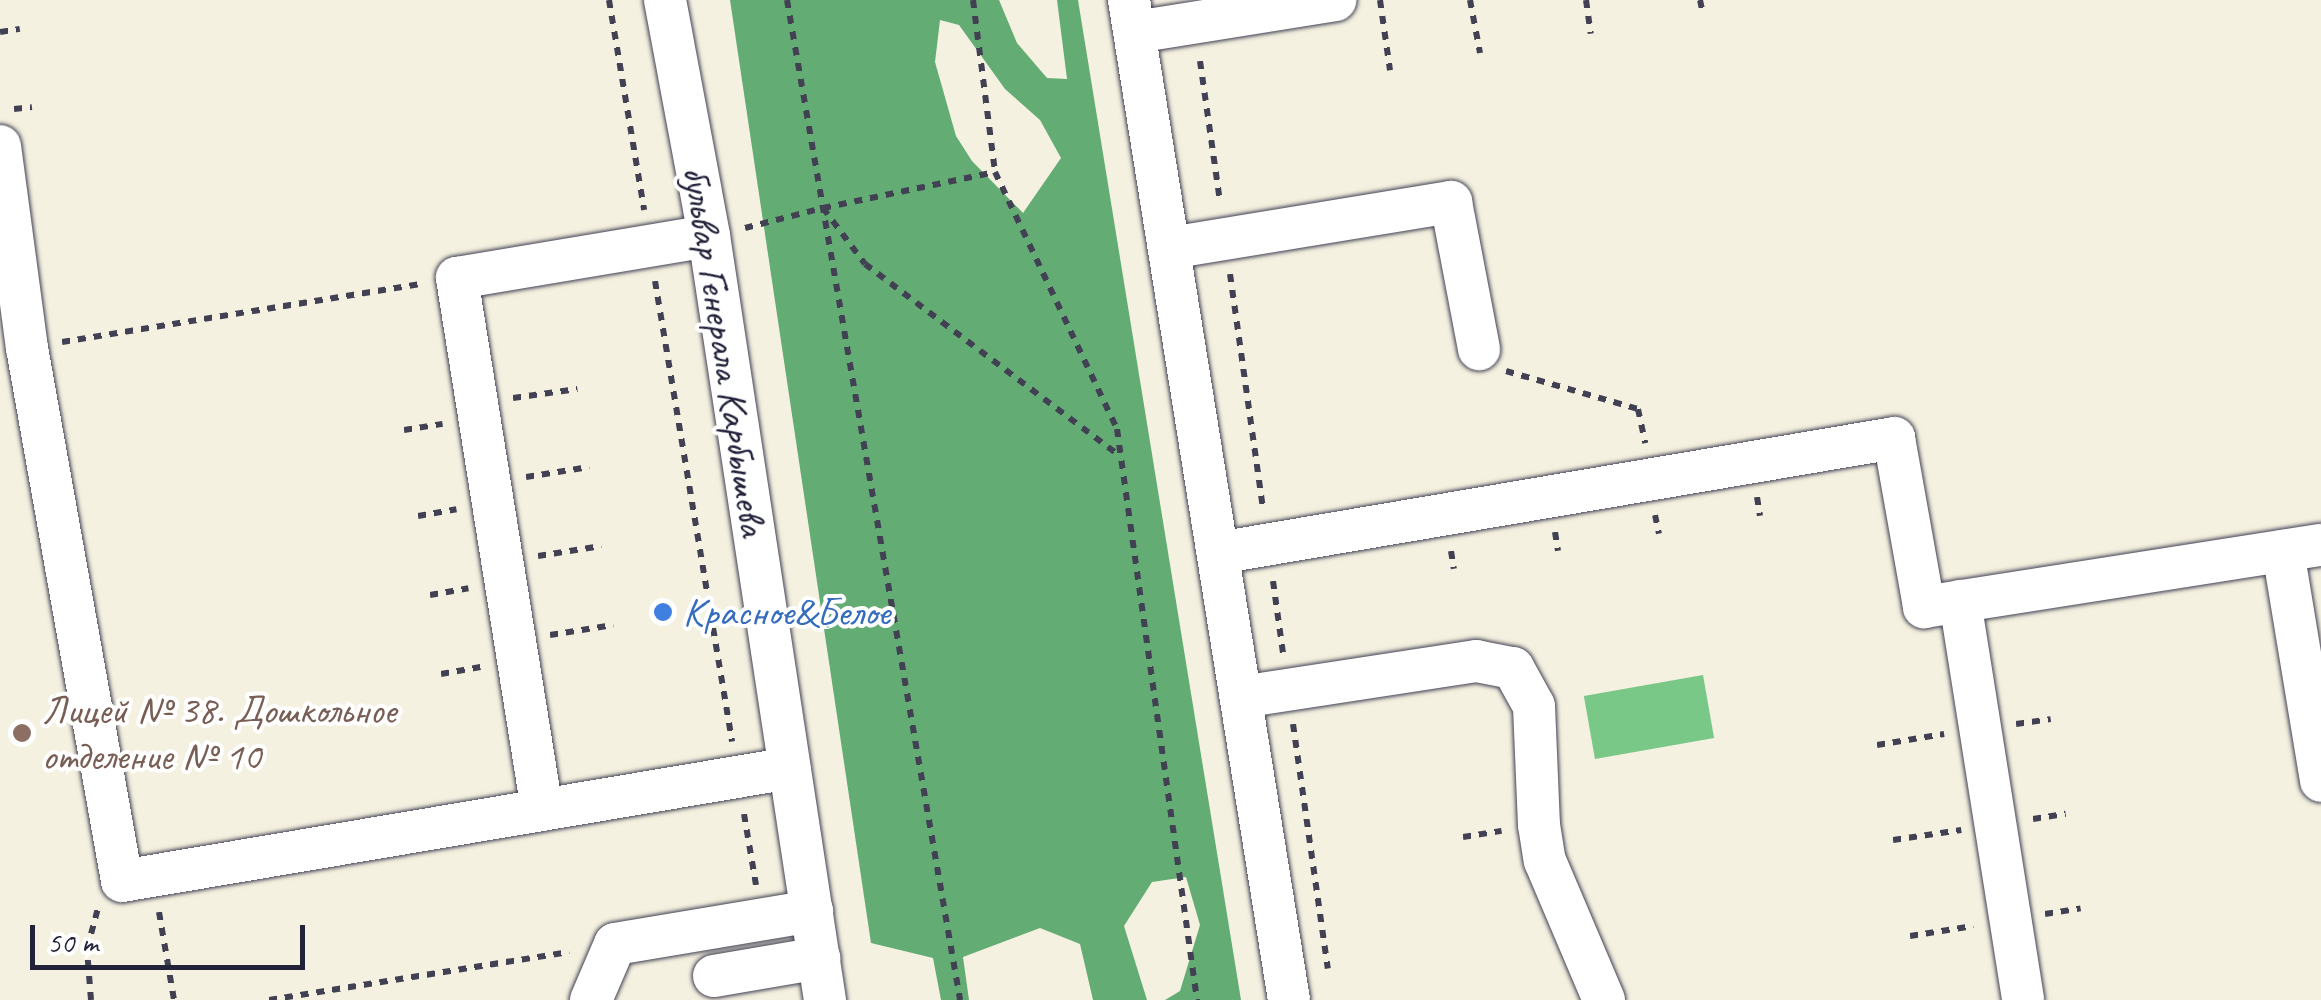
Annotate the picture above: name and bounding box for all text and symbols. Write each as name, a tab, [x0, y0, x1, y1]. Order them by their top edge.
street label: бульвар Генерала Карбышева	[672, 162, 778, 540]
place label: Красное&Белое	[683, 588, 890, 636]
marker: Красное&Белое	[652, 601, 674, 623]
place label: Лицей № 38. Дошкольное отделение № 10	[42, 686, 396, 780]
marker: Лицей № 38. Дошкольное отделение № 10	[11, 722, 33, 744]
scale bar	[35, 905, 310, 967]
text: 50 m	[47, 923, 98, 961]

